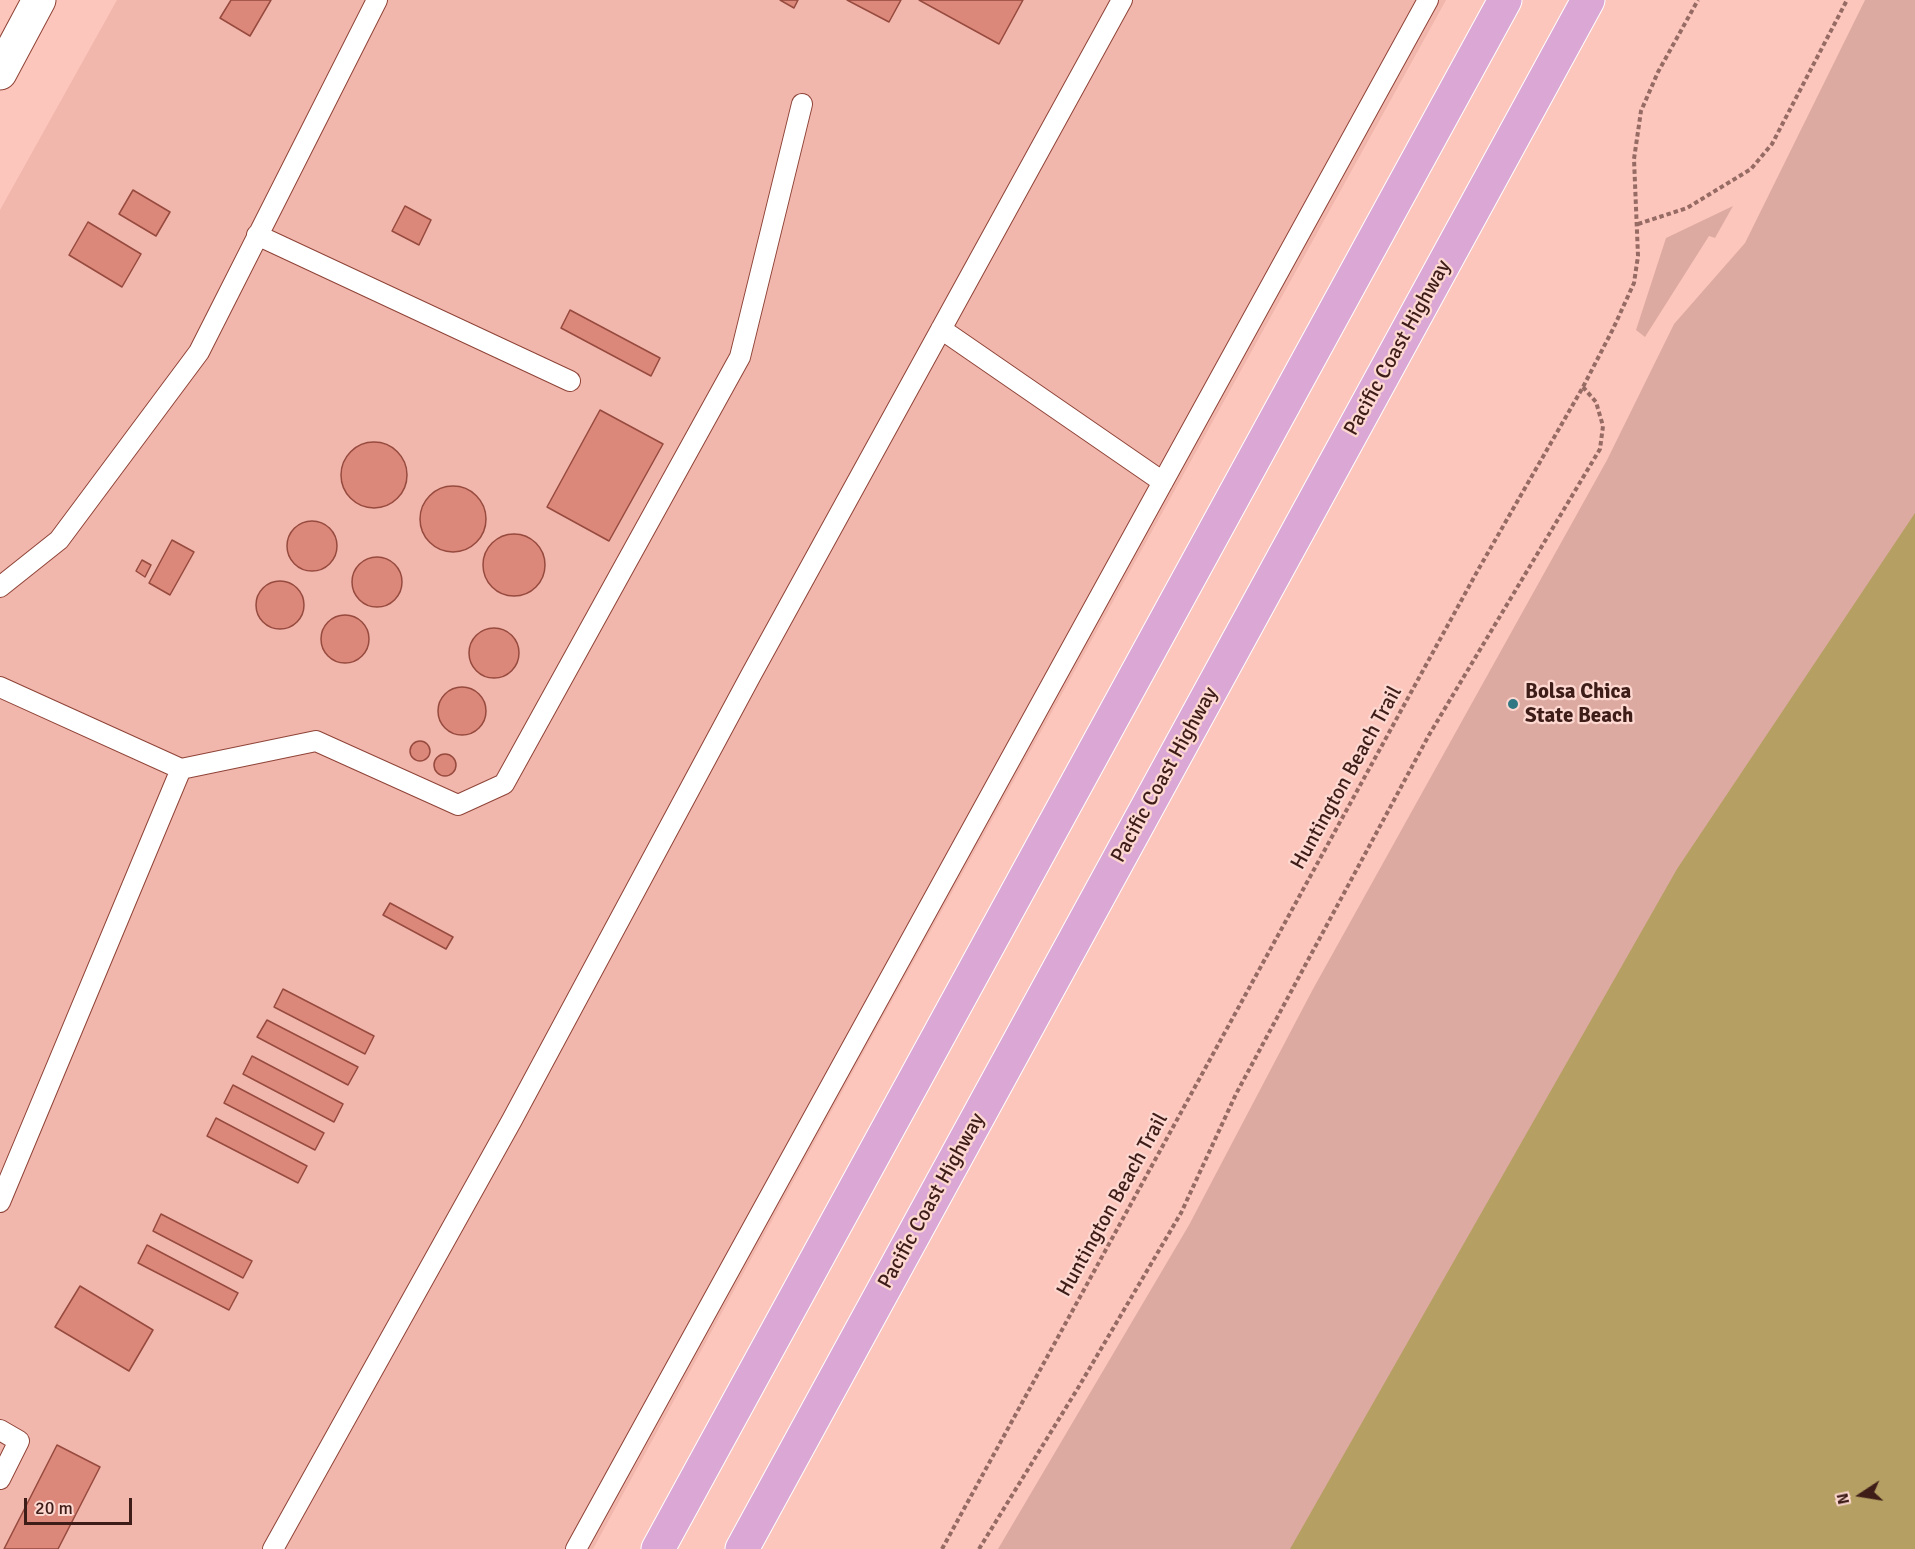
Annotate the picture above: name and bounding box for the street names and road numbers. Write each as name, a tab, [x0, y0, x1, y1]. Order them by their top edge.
street label: Pacific Coast Highway	[1339, 256, 1457, 440]
street label: Huntington Beach Trail	[1286, 682, 1408, 874]
street label: Pacific Coast Highway	[1106, 683, 1224, 867]
street label: Pacific Coast Highway	[873, 1109, 991, 1293]
street label: Huntington Beach Trail	[1052, 1109, 1174, 1301]

